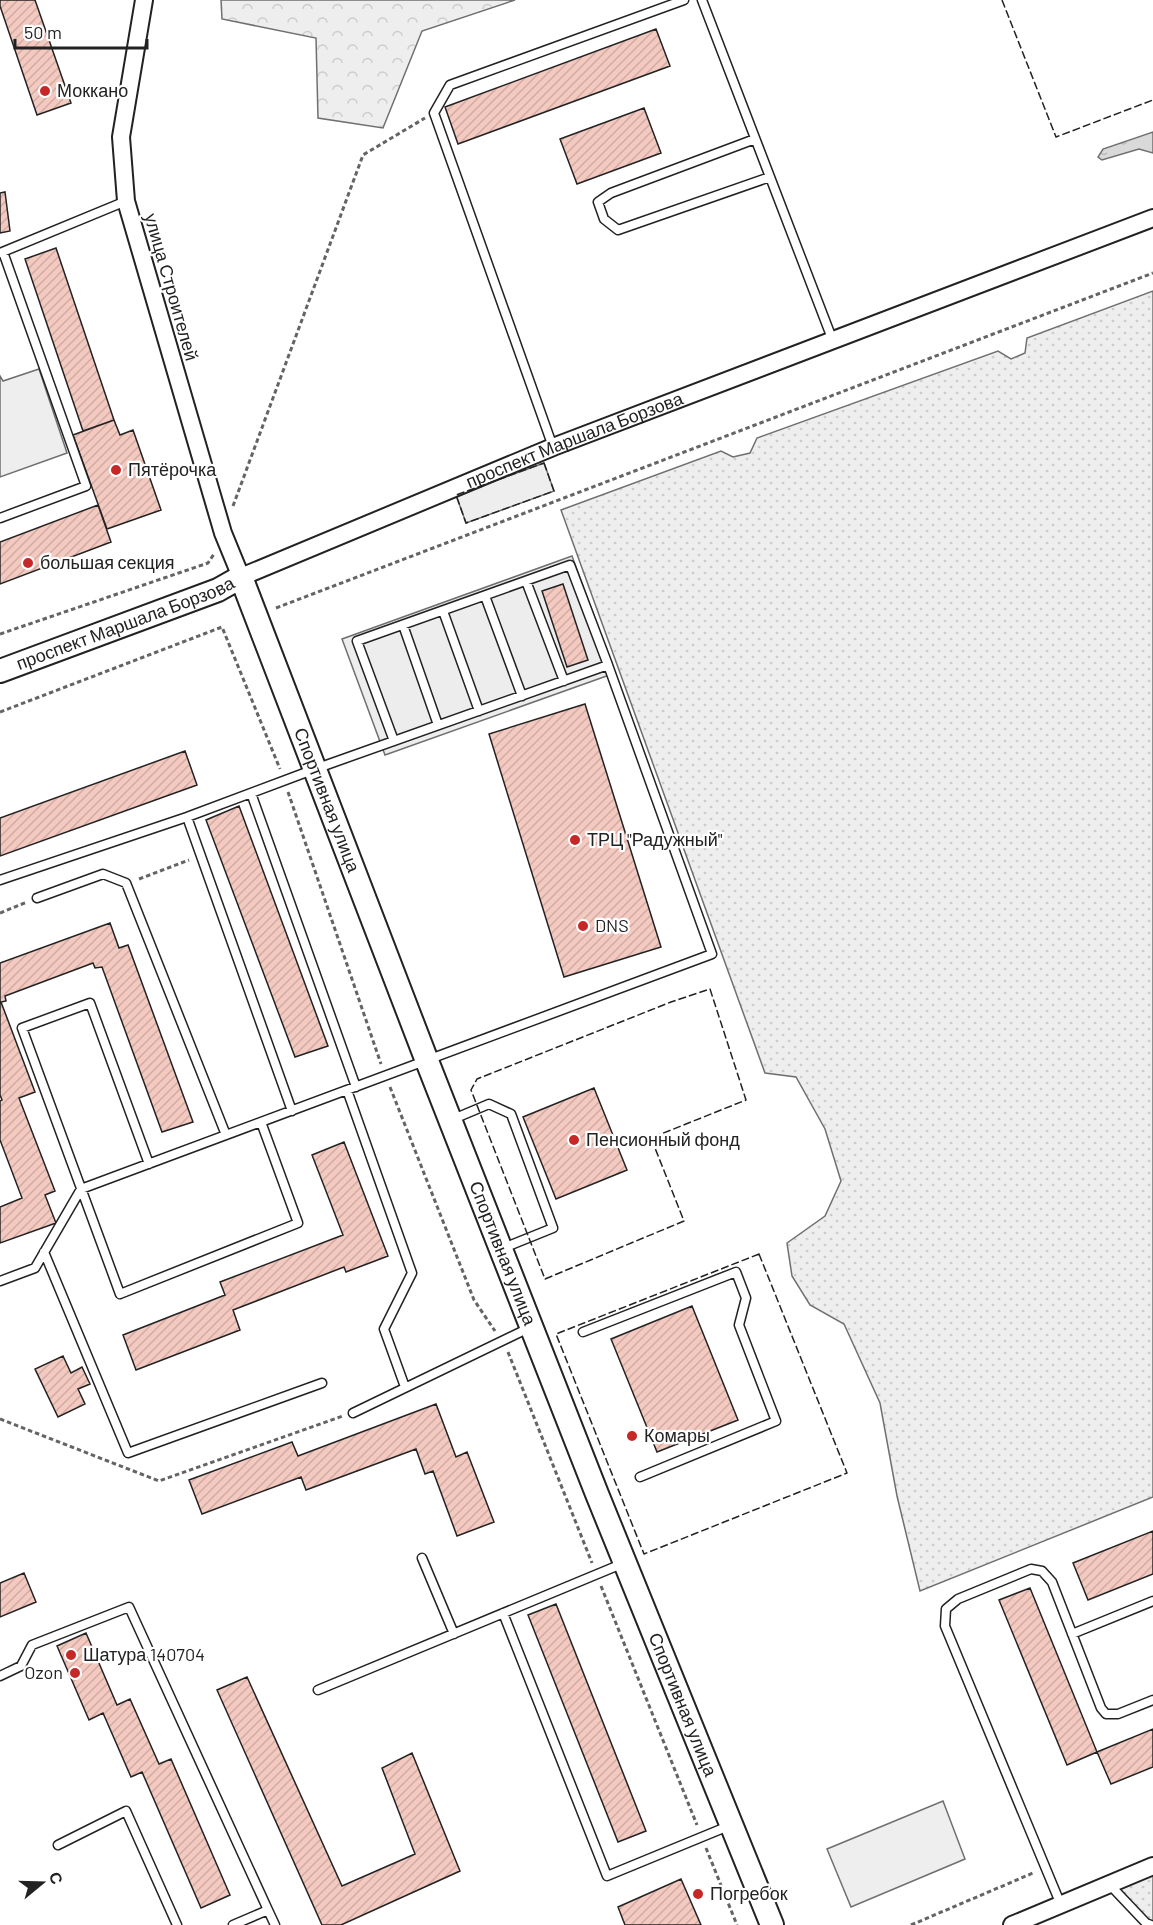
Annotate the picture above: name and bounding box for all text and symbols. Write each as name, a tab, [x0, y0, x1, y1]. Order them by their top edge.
scale bar	[15, 12, 147, 50]
text: 50 m	[24, 21, 62, 43]
place label: Моккано	[57, 79, 128, 101]
marker: Моккано	[38, 84, 52, 98]
street label: улица Строителей	[140, 210, 204, 363]
street label: проспект Маршала Борзова	[462, 386, 687, 492]
place label: Пятёрочка	[128, 458, 217, 480]
marker: Пятёрочка	[109, 463, 123, 477]
place label: большая секция	[40, 551, 175, 573]
marker: большая секция	[21, 556, 35, 570]
street label: проспект Маршала Борзова	[13, 571, 239, 674]
street label: Спортивная улица	[290, 724, 366, 876]
place label: ТРЦ "Радужный"	[587, 828, 723, 850]
marker: ТРЦ "Радужный"	[568, 833, 582, 847]
place label: DNS	[595, 914, 629, 936]
marker: DNS	[576, 919, 590, 933]
place label: Пенсионный фонд	[586, 1128, 740, 1150]
marker: Пенсионный фонд	[567, 1133, 581, 1147]
street label: Спортивная улица	[465, 1178, 542, 1329]
place label: Комары	[644, 1424, 710, 1446]
marker: Комары	[625, 1429, 639, 1443]
street label: Спортивная улица	[644, 1629, 723, 1780]
place label: Шатура 140704	[83, 1643, 205, 1665]
marker: Шатура 140704	[64, 1648, 78, 1662]
place label: Ozon	[24, 1661, 63, 1683]
marker: Ozon	[68, 1666, 82, 1680]
north arrow	[12, 1853, 72, 1913]
text: С	[46, 1869, 68, 1887]
place label: Погребок	[710, 1882, 788, 1904]
marker: Погребок	[691, 1887, 705, 1901]

